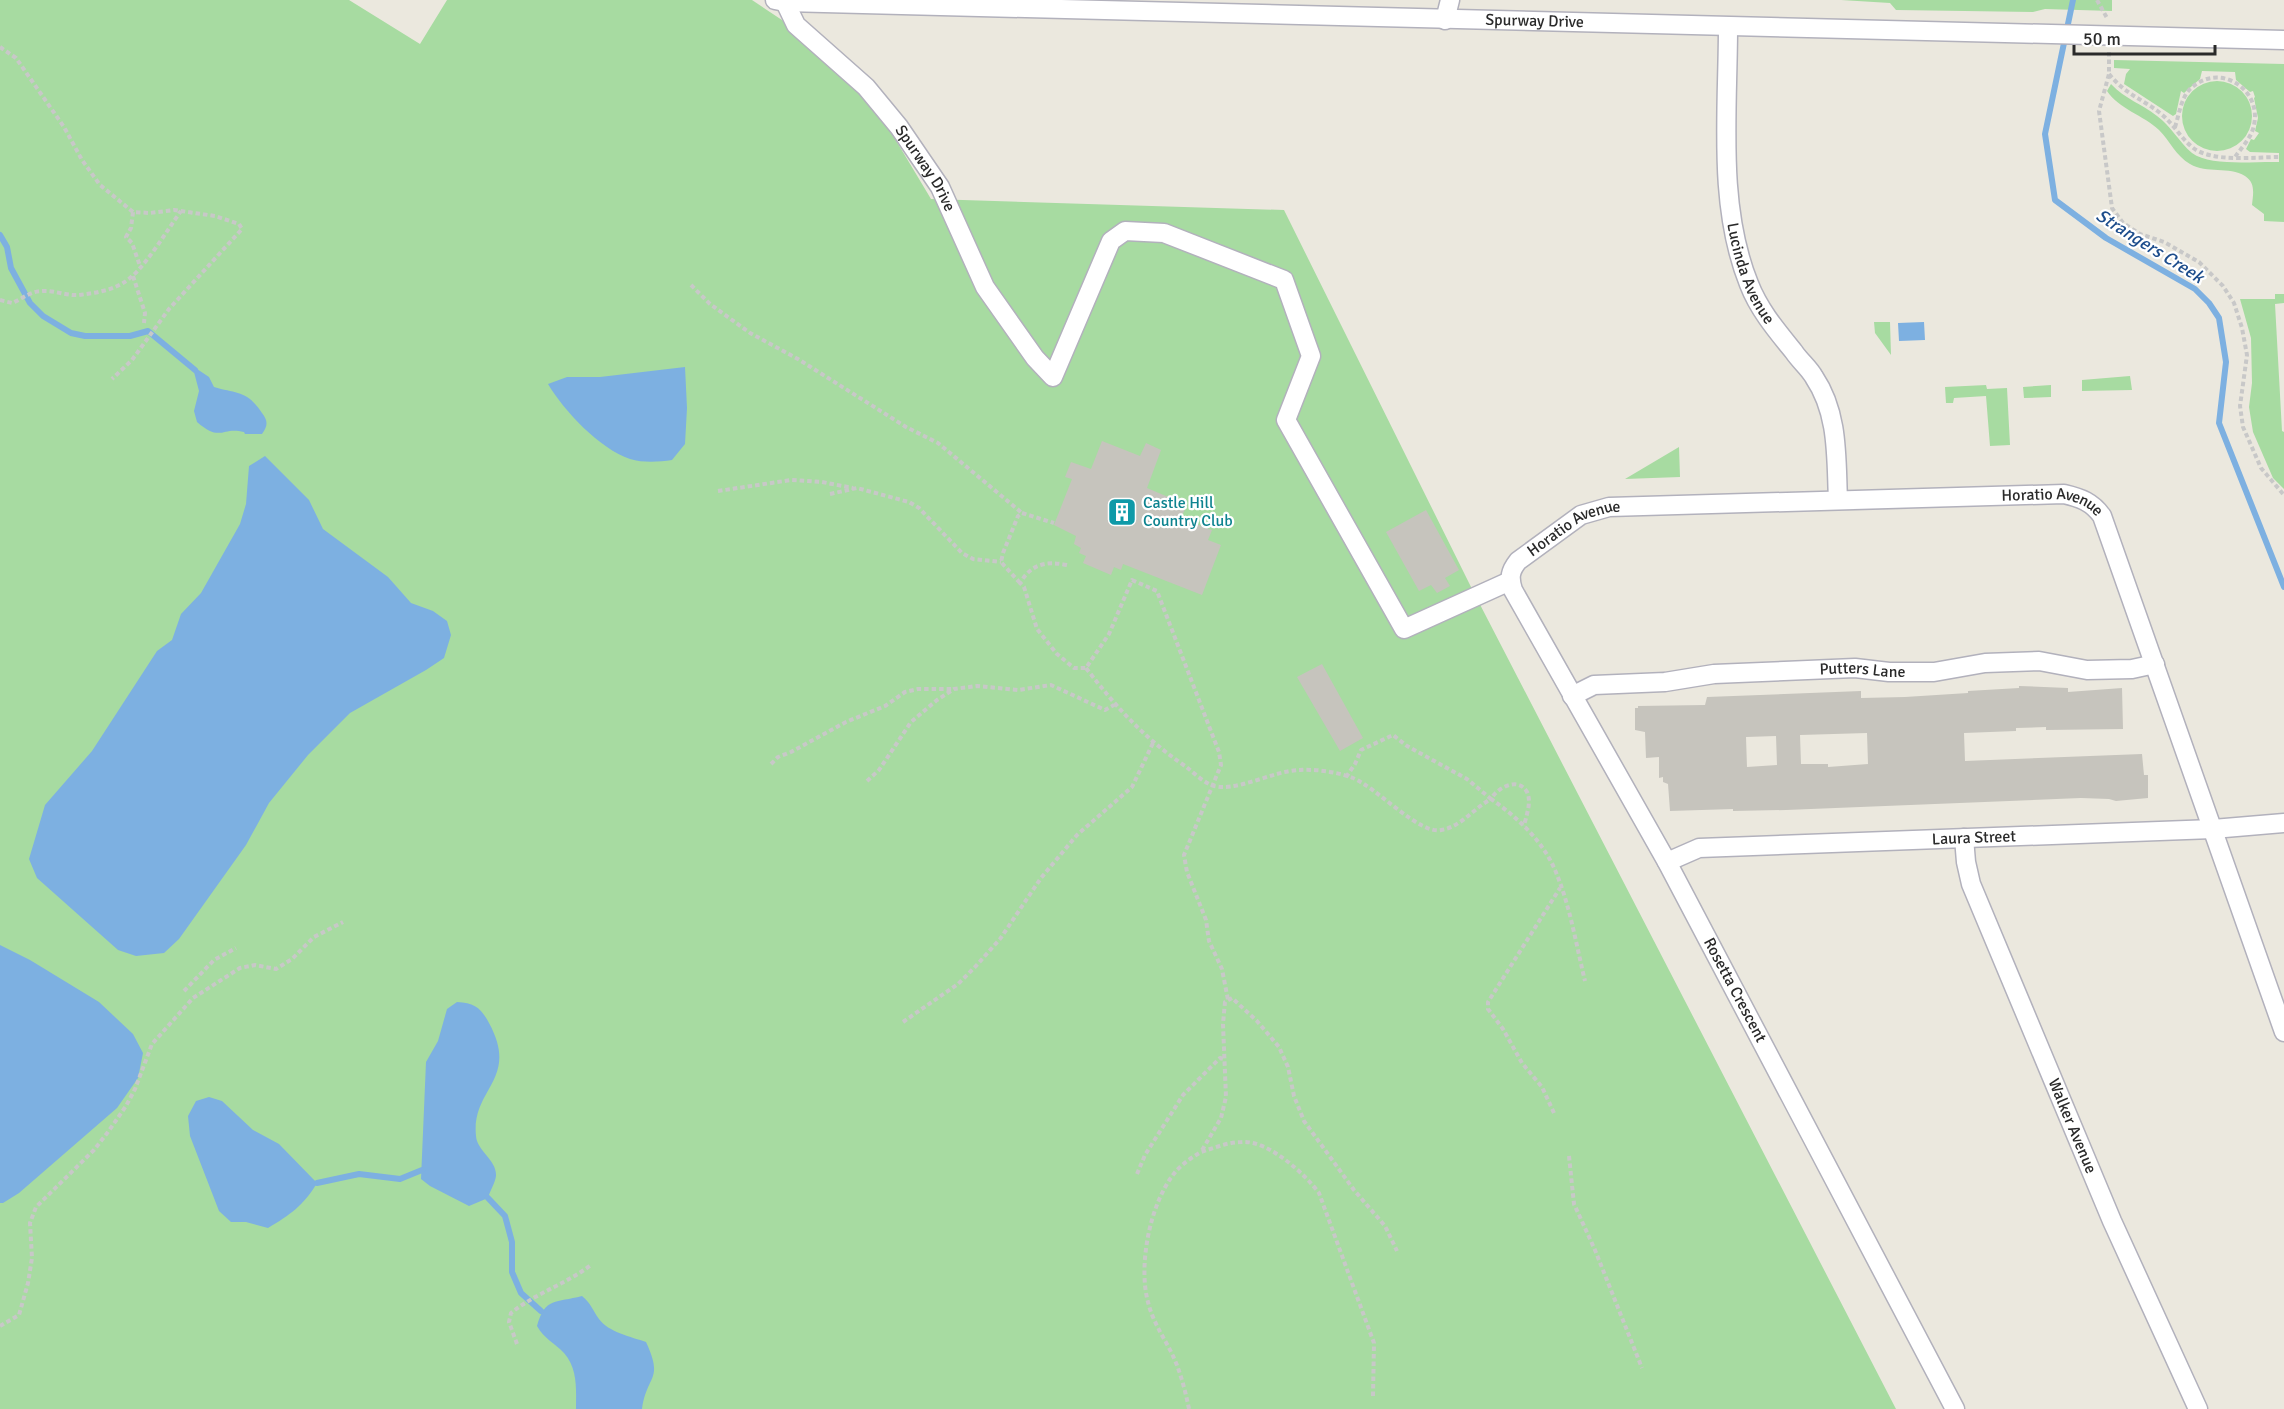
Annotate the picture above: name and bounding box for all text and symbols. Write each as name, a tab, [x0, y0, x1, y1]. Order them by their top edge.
street label: Spurway Drive	[1485, 10, 1584, 32]
scale bar	[2074, 18, 2215, 56]
text: 50 m	[2083, 28, 2121, 50]
street label: Spurway Drive	[891, 121, 960, 215]
water label: Strangers Creek	[2092, 204, 2210, 289]
street label: Lucinda Avenue	[1722, 221, 1779, 328]
street label: Horatio Avenue	[2001, 484, 2108, 520]
place label: Castle Hill Country Club	[1143, 493, 1233, 531]
building icon: Castle Hill Country Club	[1106, 496, 1138, 528]
street label: Horatio Avenue	[1523, 496, 1621, 561]
street label: Putters Lane	[1819, 658, 1905, 682]
street label: Laura Street	[1931, 826, 2017, 849]
street label: Rosetta Crescent	[1699, 934, 1771, 1046]
street label: Walker Avenue	[2044, 1076, 2101, 1177]

